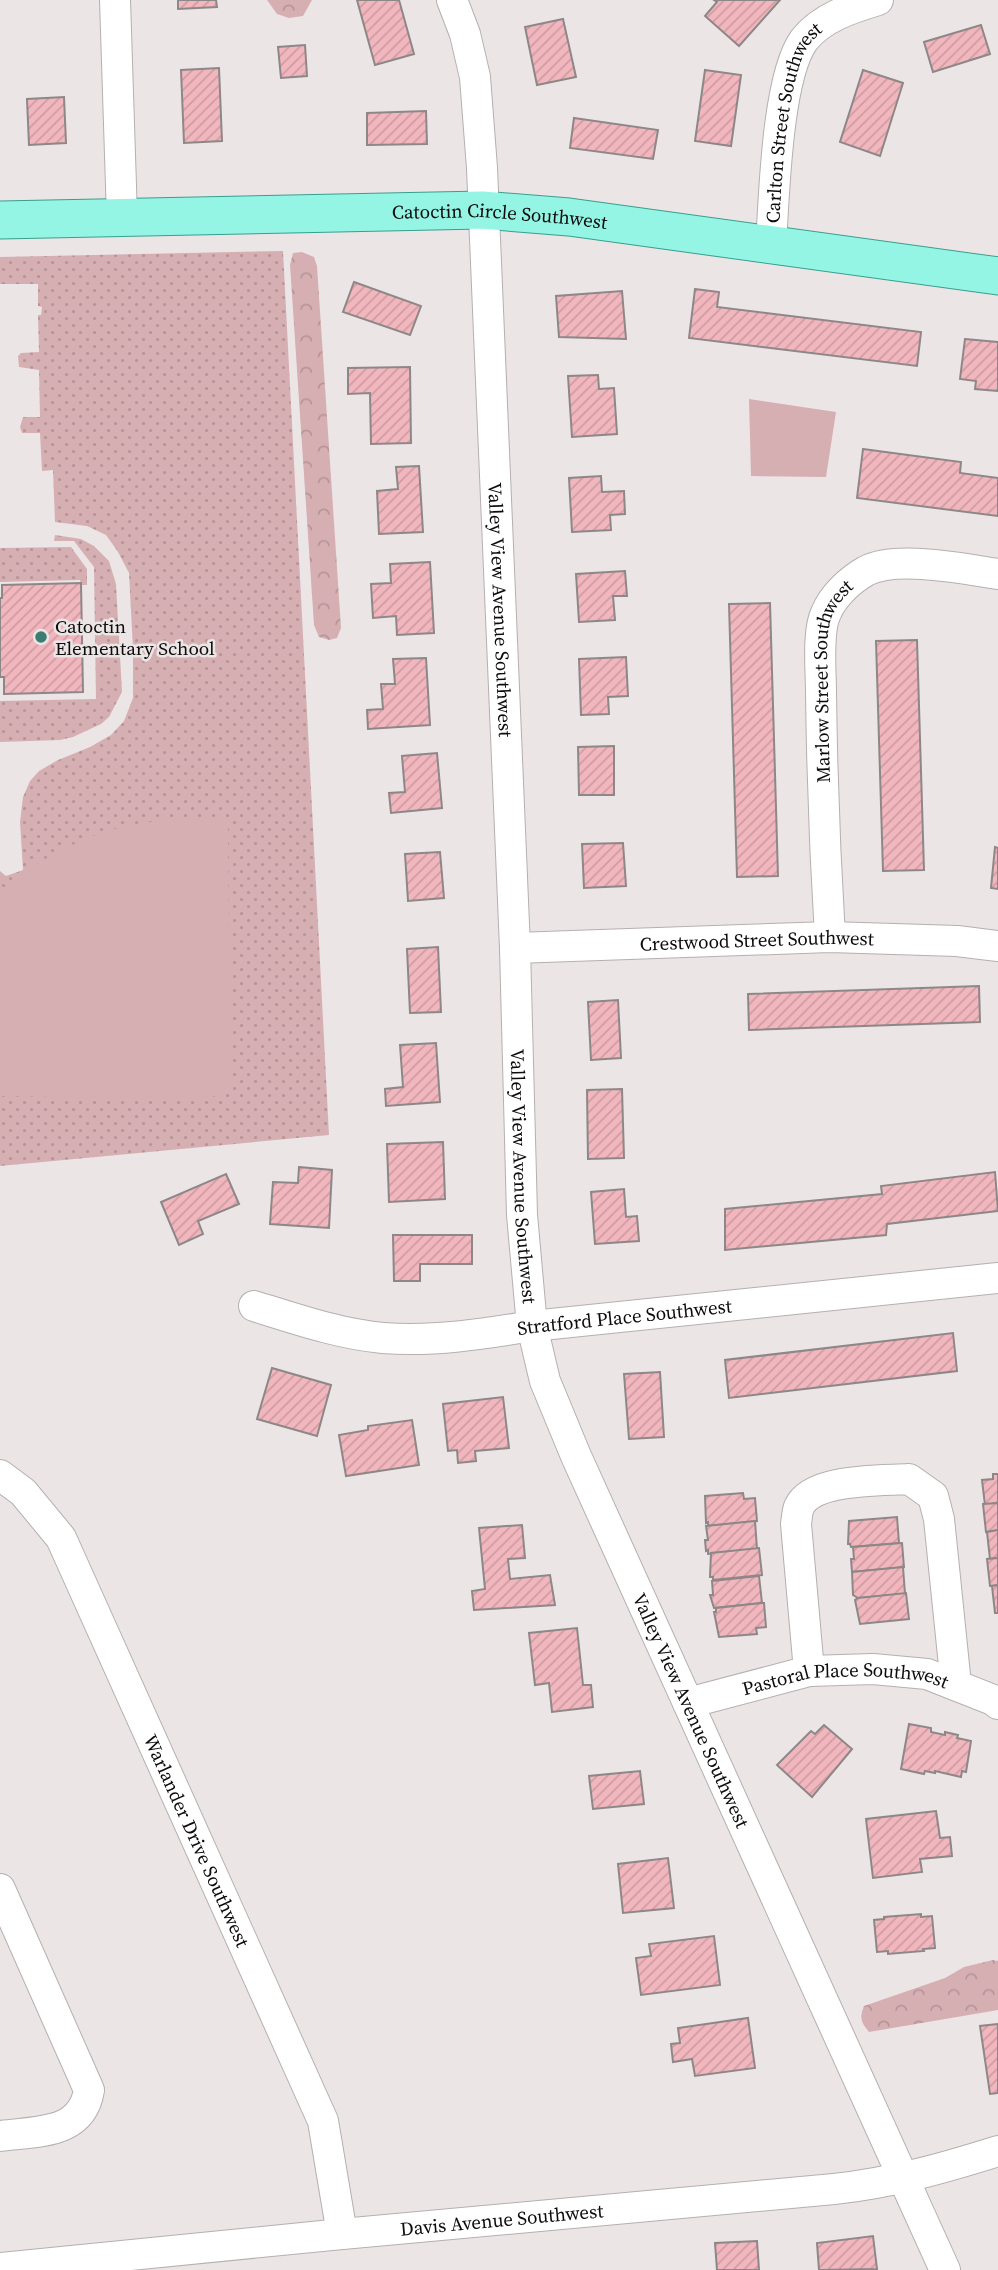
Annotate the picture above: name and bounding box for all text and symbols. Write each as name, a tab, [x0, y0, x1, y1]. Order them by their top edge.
street label: Carlton Street Southwest	[759, 15, 827, 224]
street label: Catoctin Circle Southwest	[392, 197, 610, 235]
street label: Valley View Avenue Southwest	[482, 482, 519, 739]
street label: Marlow Street Southwest	[807, 572, 859, 783]
place label: Catoctin Elementary School	[55, 613, 215, 661]
marker: Catoctin Elementary School	[33, 629, 49, 645]
street label: Crestwood Street Southwest	[639, 924, 875, 957]
street label: Valley View Avenue Southwest	[505, 1049, 543, 1306]
street label: Stratford Place Southwest	[515, 1292, 734, 1341]
street label: Valley View Avenue Southwest	[627, 1589, 756, 1833]
street label: Pastoral Place Southwest	[739, 1656, 953, 1701]
street label: Warlander Drive Southwest	[138, 1730, 256, 1952]
street label: Davis Avenue Southwest	[399, 2197, 605, 2242]

